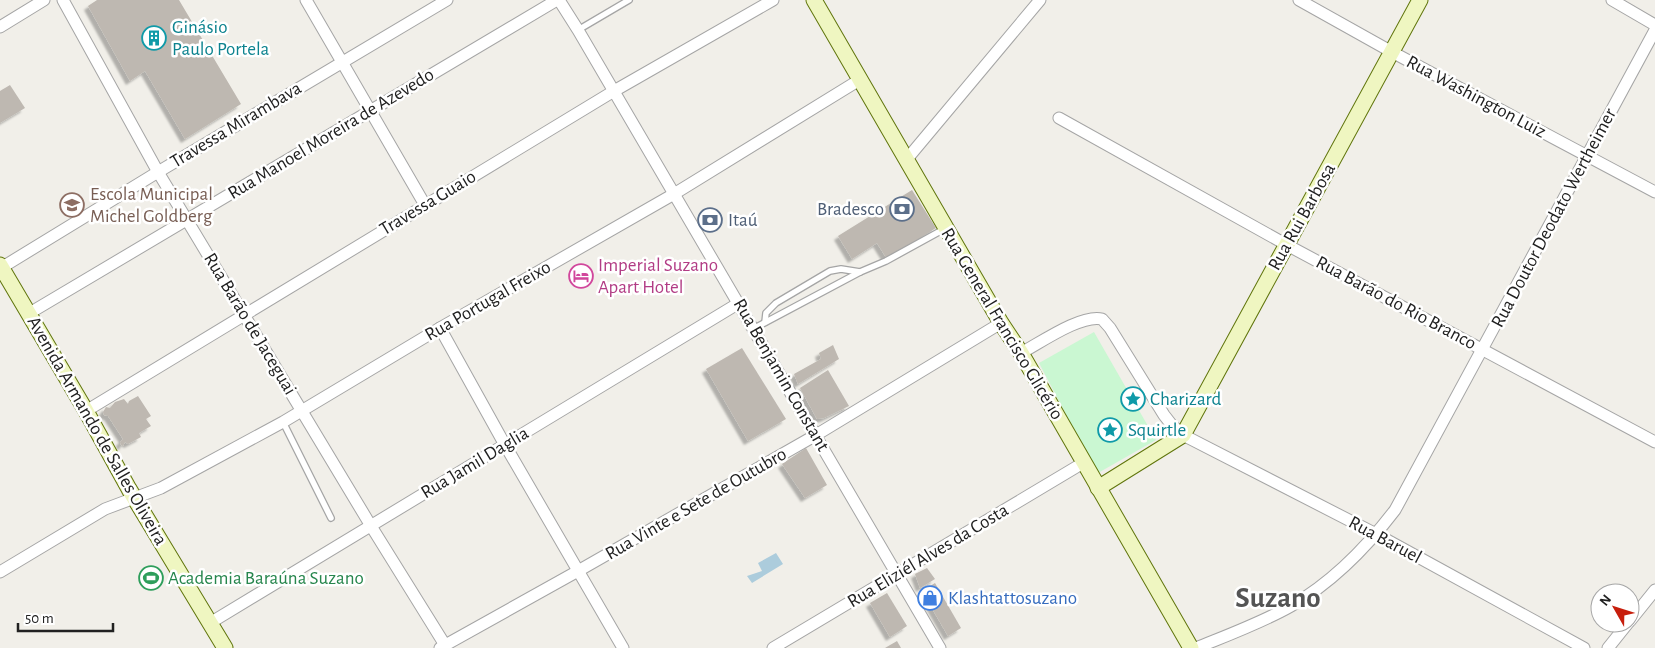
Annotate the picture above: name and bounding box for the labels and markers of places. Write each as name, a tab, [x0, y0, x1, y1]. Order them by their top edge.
place label: Ginásio Paulo Portela	[172, 18, 270, 59]
building icon: Ginásio Paulo Portela	[141, 25, 167, 51]
place label: Escola Municipal Michel Goldberg	[90, 185, 213, 226]
school or university icon: Escola Municipal Michel Goldberg	[59, 192, 85, 218]
bank icon: Bradesco	[889, 196, 915, 222]
place label: Bradesco	[817, 200, 884, 219]
bank icon: Itaú	[697, 207, 723, 233]
place label: Itaú	[728, 211, 758, 230]
place label: Imperial Suzano Apart Hotel	[598, 256, 718, 297]
hotel icon: Imperial Suzano Apart Hotel	[568, 263, 594, 289]
place icon: Charizard	[1120, 386, 1146, 412]
place label: Charizard	[1150, 390, 1222, 409]
place icon: Squirtle	[1097, 417, 1123, 443]
place label: Squirtle	[1128, 421, 1186, 440]
sports icon: Academia Baraúna Suzano	[138, 565, 164, 591]
place label: Academia Baraúna Suzano	[168, 569, 364, 588]
shop icon: Klashtattosuzano	[917, 585, 943, 611]
place label: Klashtattosuzano	[948, 589, 1077, 608]

